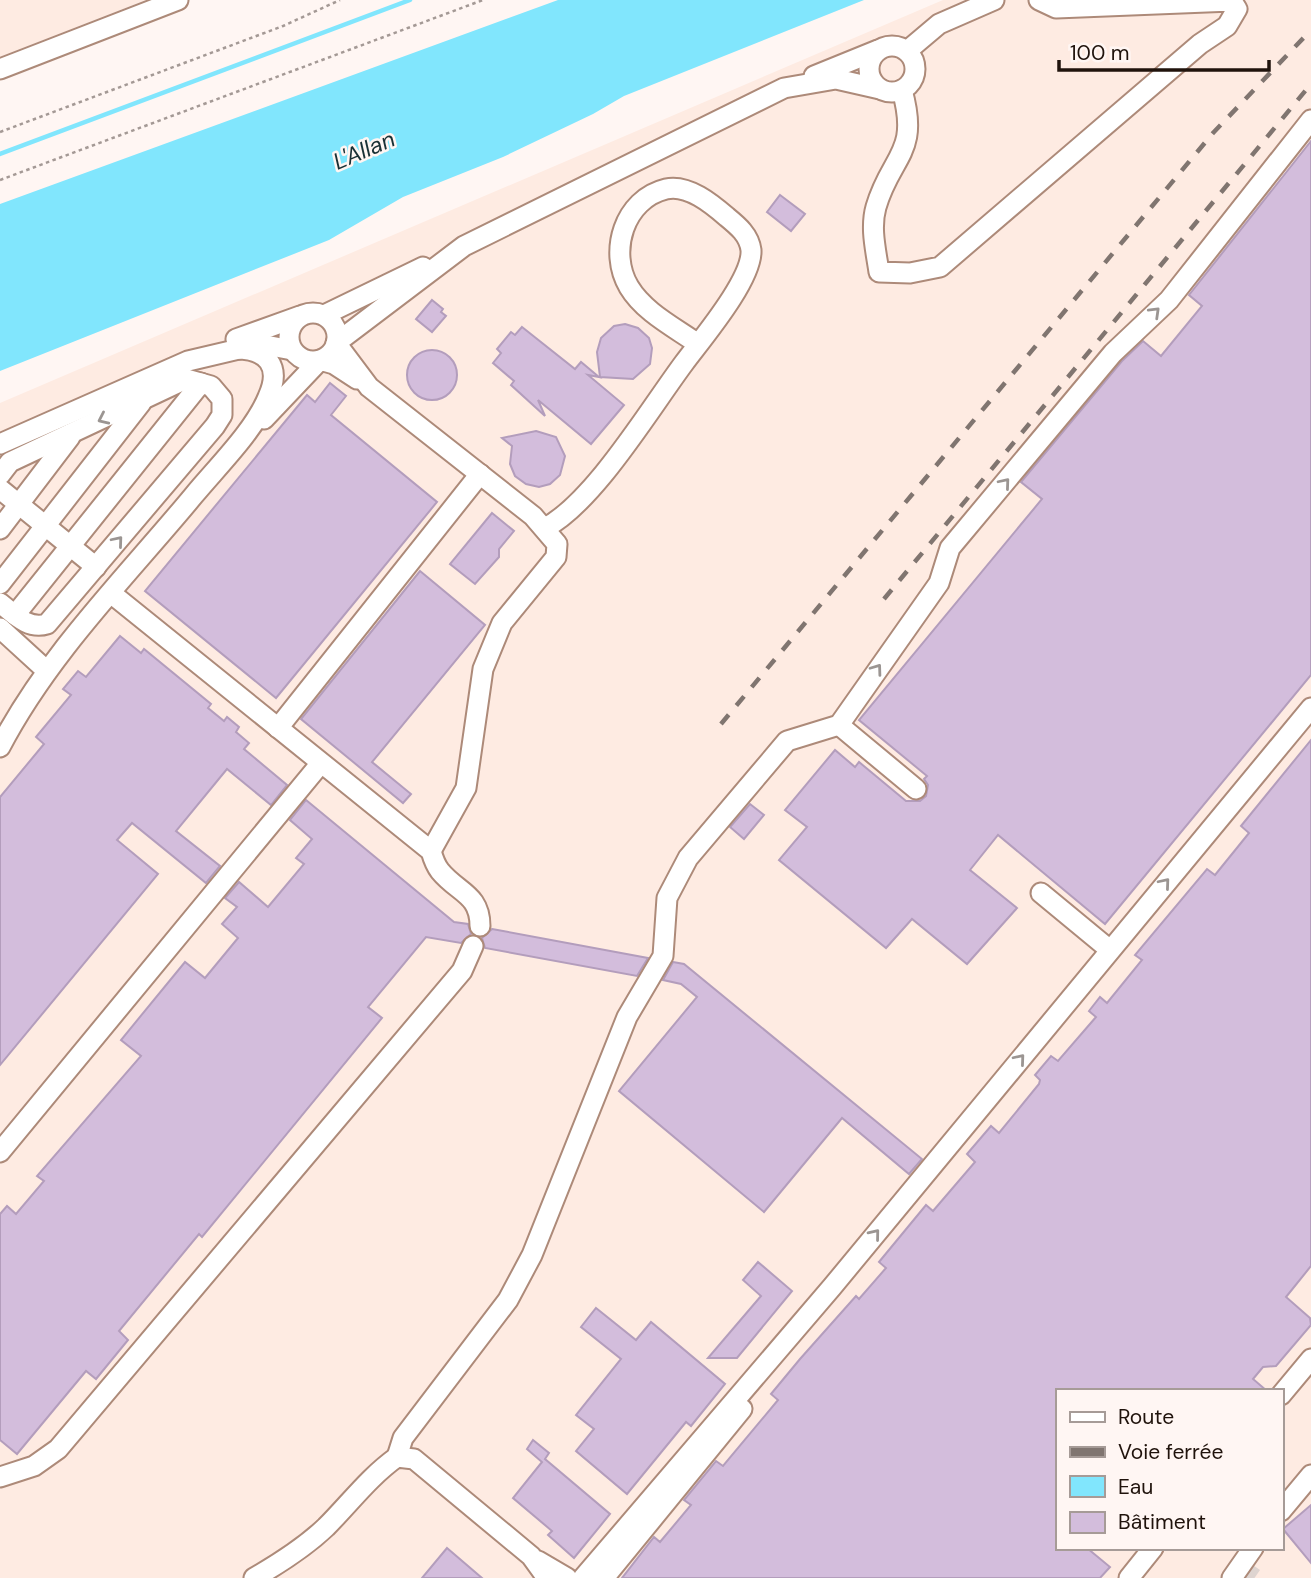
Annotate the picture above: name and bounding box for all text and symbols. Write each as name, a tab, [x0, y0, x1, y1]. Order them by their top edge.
scale bar	[1059, 28, 1269, 72]
text: 100 m	[1070, 39, 1130, 67]
water label: L'Allan	[329, 124, 399, 176]
one-way arrow	[1147, 308, 1160, 321]
one-way arrow	[98, 410, 110, 424]
one-way arrow	[996, 478, 1009, 490]
one-way arrow	[110, 536, 122, 549]
one-way arrow	[869, 664, 881, 676]
one-way arrow	[1157, 879, 1169, 892]
one-way arrow	[1012, 1054, 1024, 1067]
one-way arrow	[867, 1230, 879, 1243]
legend	[1056, 1389, 1283, 1550]
text: Route	[1118, 1403, 1174, 1431]
text: Voie ferrée	[1118, 1438, 1223, 1466]
text: Eau	[1118, 1473, 1153, 1501]
text: Bâtiment	[1118, 1508, 1206, 1536]

